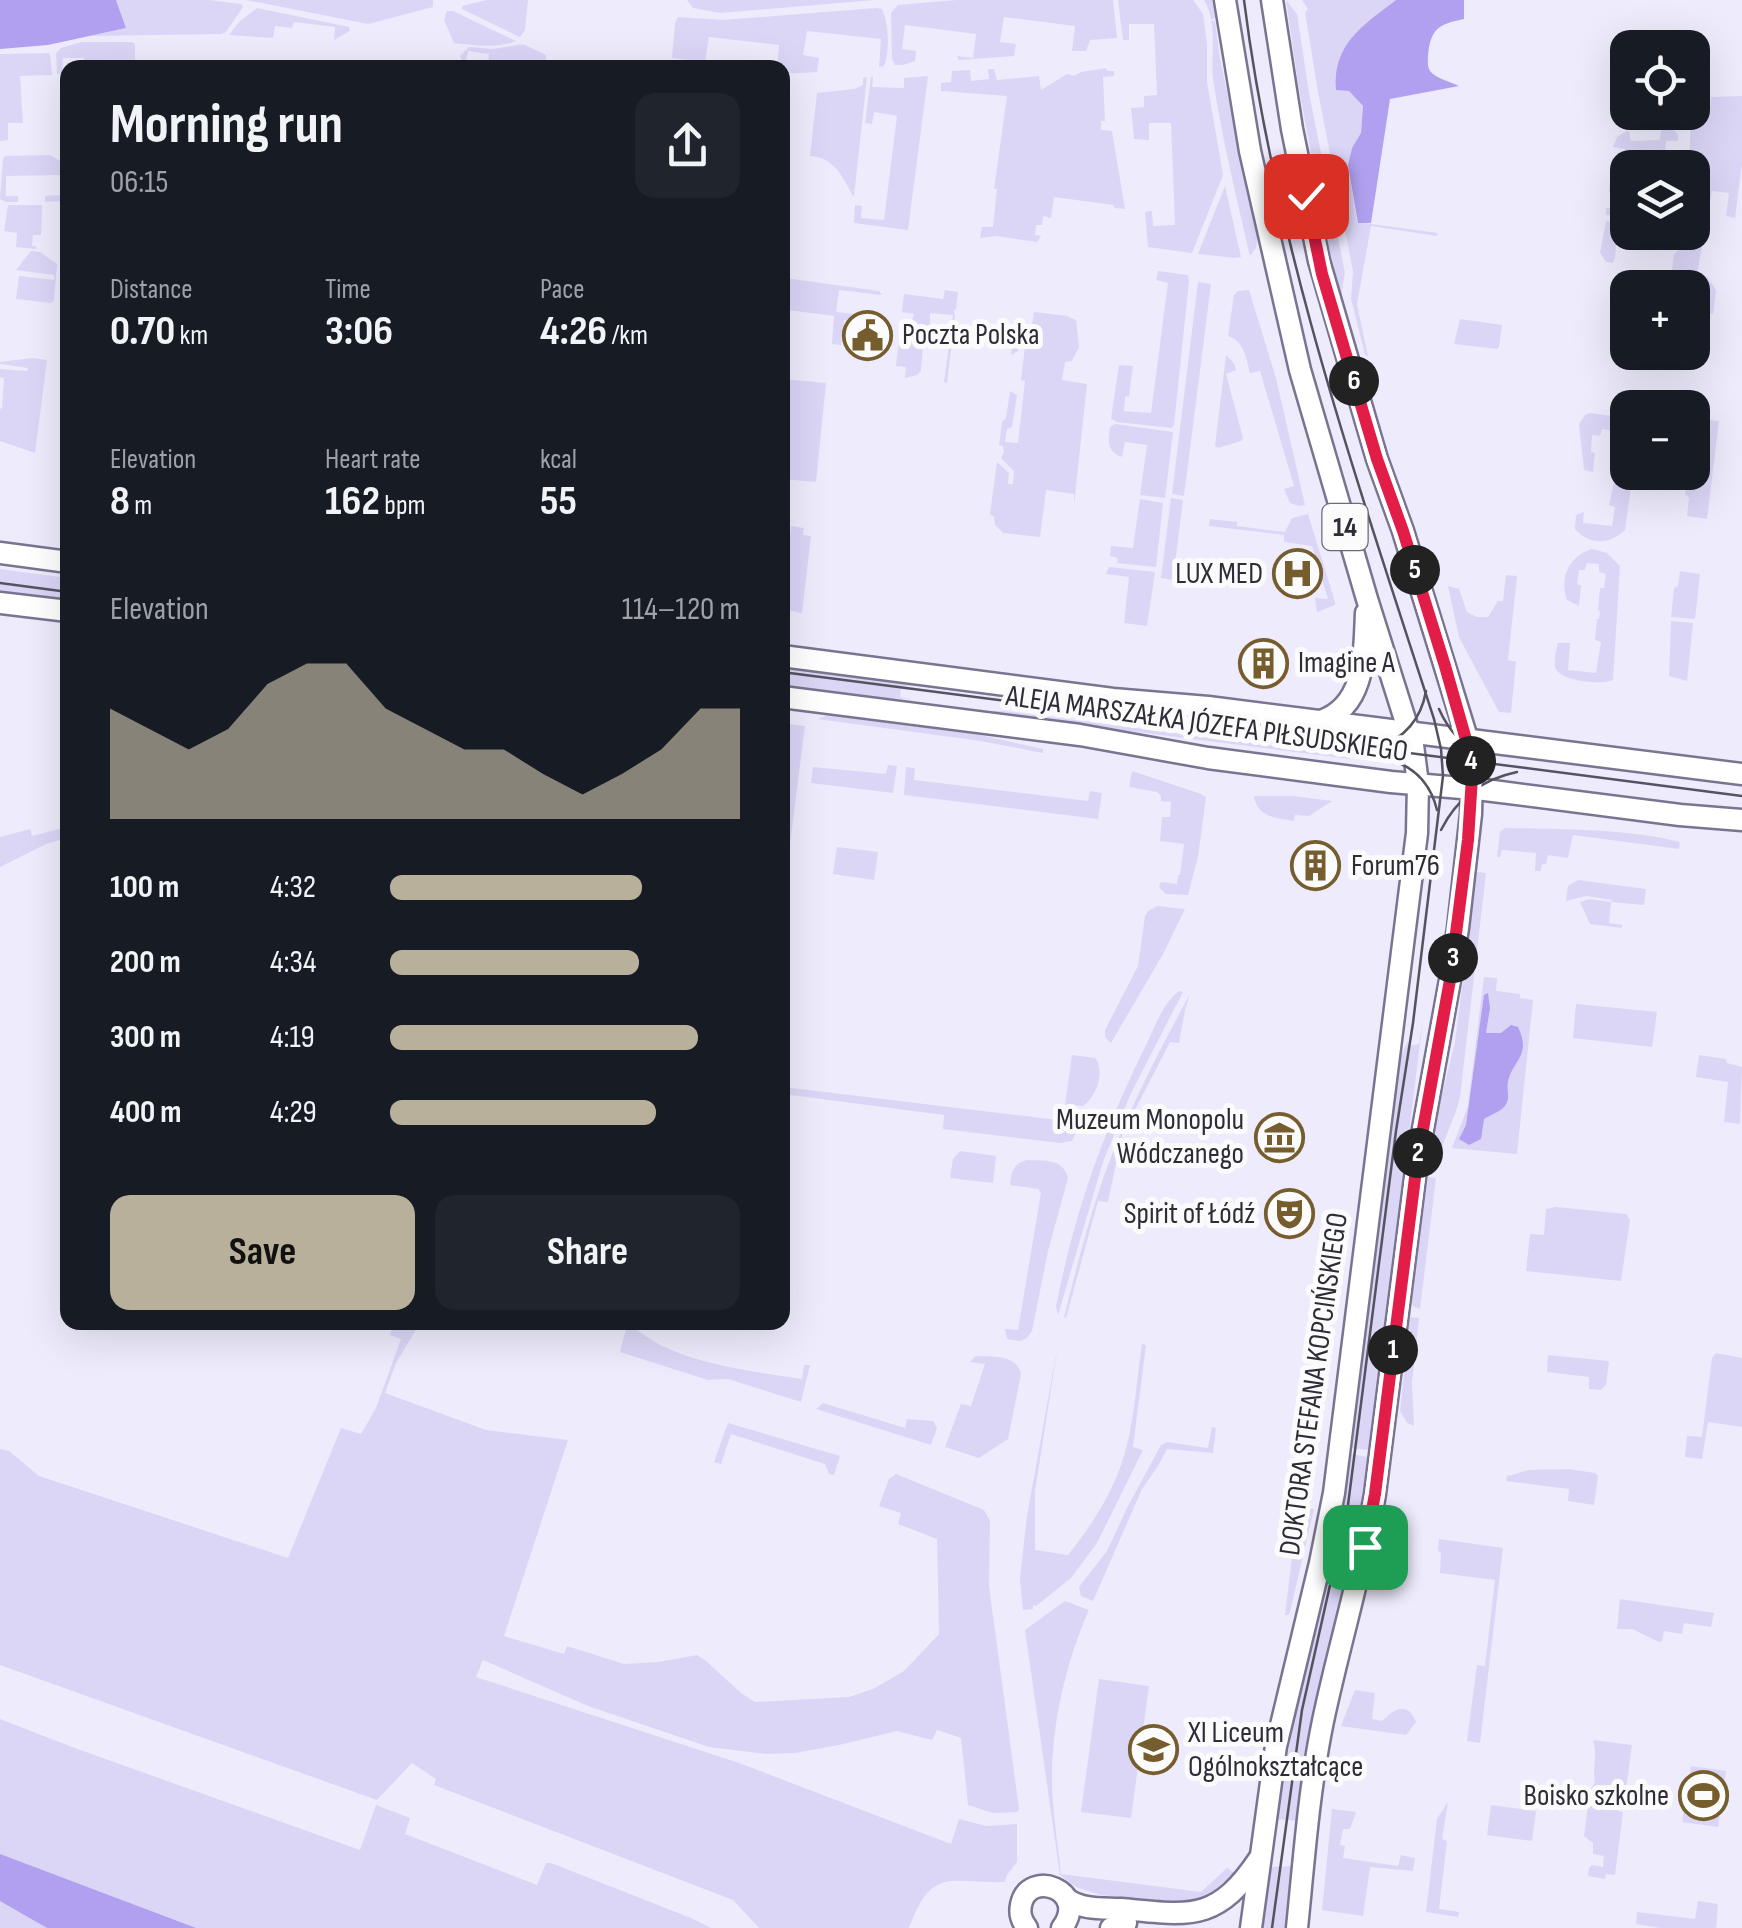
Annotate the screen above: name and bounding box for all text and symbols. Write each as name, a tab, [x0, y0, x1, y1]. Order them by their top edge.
map controls	[1610, 30, 1710, 490]
button: locate	[1610, 30, 1710, 130]
text: Morning run	[110, 92, 343, 159]
button: share	[635, 93, 740, 198]
button: layers	[1610, 150, 1710, 250]
pin	[1264, 154, 1349, 239]
text: 06:15	[110, 163, 168, 202]
icon: check	[1279, 169, 1334, 224]
button: +	[1610, 270, 1710, 370]
text: Distance	[110, 273, 193, 306]
text: Time	[325, 273, 371, 306]
text: Pace	[540, 273, 585, 306]
text: 0.70	[110, 306, 175, 357]
text: 3:06	[325, 306, 393, 357]
text: 4:26	[540, 306, 607, 357]
public building icon: Poczta Polska	[841, 309, 893, 361]
place label: Poczta Polska	[902, 317, 1039, 353]
text: km	[175, 319, 208, 352]
text: /km	[607, 319, 648, 352]
pin: 6	[1329, 356, 1379, 406]
text: 6	[1347, 364, 1361, 397]
button: −	[1610, 390, 1710, 490]
text: Elevation	[110, 443, 196, 476]
text: Heart rate	[325, 443, 421, 476]
text: kcal	[540, 443, 577, 476]
text: 8	[110, 476, 130, 527]
text: 162	[325, 476, 380, 527]
text: 55	[540, 476, 577, 527]
text: m	[130, 489, 152, 522]
text: bpm	[380, 489, 426, 522]
road number: 14	[1322, 504, 1368, 550]
pin: 5	[1390, 545, 1440, 595]
hospital icon: LUX MED	[1272, 548, 1324, 600]
text: 5	[1409, 553, 1421, 586]
place label: LUX MED	[1175, 556, 1263, 592]
text: Elevation	[110, 590, 209, 629]
text: 114–120 m	[622, 590, 740, 629]
building icon: Imagine A	[1237, 637, 1289, 689]
place label: Imagine A	[1298, 645, 1395, 681]
street label: ALEJA MARSZAŁKA JÓZEFA PIŁSUDSKIEGO	[1003, 678, 1410, 770]
pin: 4	[1446, 736, 1496, 786]
text: 4	[1464, 744, 1478, 777]
building icon: Forum76	[1290, 840, 1342, 892]
place label: Forum76	[1351, 848, 1440, 884]
text: 100 m	[110, 868, 179, 907]
text: 4:32	[270, 868, 316, 907]
pin: 3	[1428, 933, 1478, 983]
text: 3	[1447, 941, 1459, 974]
text: 200 m	[110, 943, 181, 982]
text: 4:34	[270, 943, 316, 982]
text: 300 m	[110, 1018, 181, 1057]
text: 4:19	[270, 1018, 315, 1057]
text: 400 m	[110, 1093, 182, 1132]
text: 4:29	[270, 1093, 317, 1132]
place label: Muzeum Monopolu Wódczanego	[1056, 1102, 1244, 1172]
museum icon: Muzeum Monopolu Wódczanego	[1253, 1111, 1305, 1163]
pin: 2	[1393, 1128, 1443, 1178]
text: 2	[1412, 1136, 1424, 1169]
theatre icon: Spirit of Łódź	[1264, 1188, 1316, 1240]
button: Save	[110, 1195, 415, 1310]
button: Share	[435, 1195, 740, 1310]
place label: Spirit of Łódź	[1124, 1196, 1255, 1232]
street label: DOKTORA STEFANA KOPCIŃSKIEGO	[1272, 1210, 1356, 1558]
pin: 1	[1368, 1325, 1418, 1375]
text: 1	[1388, 1333, 1398, 1366]
pin	[1323, 1505, 1408, 1590]
icon: arrive	[1338, 1520, 1393, 1575]
place label: XI Liceum Ogólnokształcące	[1187, 1715, 1363, 1785]
school or university icon: XI Liceum Ogólnokształcące	[1127, 1724, 1179, 1776]
sports icon: Boisko szkolne	[1678, 1770, 1730, 1822]
place label: Boisko szkolne	[1524, 1778, 1669, 1814]

